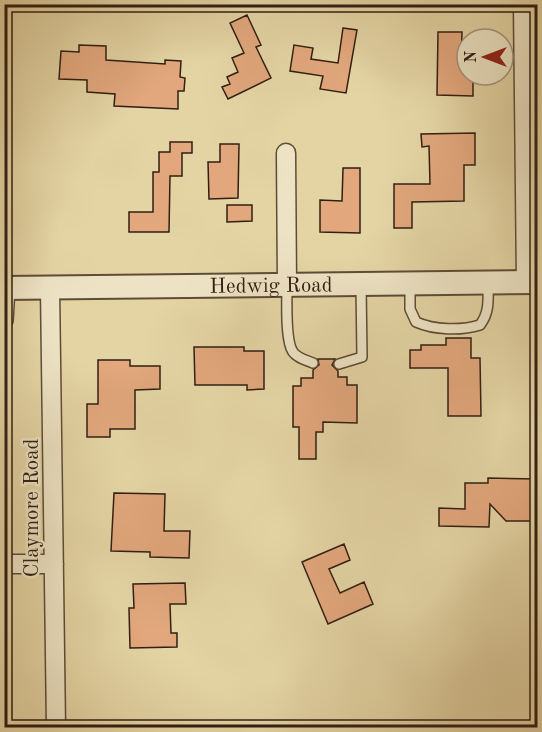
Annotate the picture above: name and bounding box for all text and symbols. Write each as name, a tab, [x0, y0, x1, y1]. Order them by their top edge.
north arrow	[455, 27, 515, 87]
text: N	[464, 50, 480, 63]
street label: Hedwig Road	[209, 275, 333, 298]
street label: Claymore Road	[22, 438, 43, 577]

